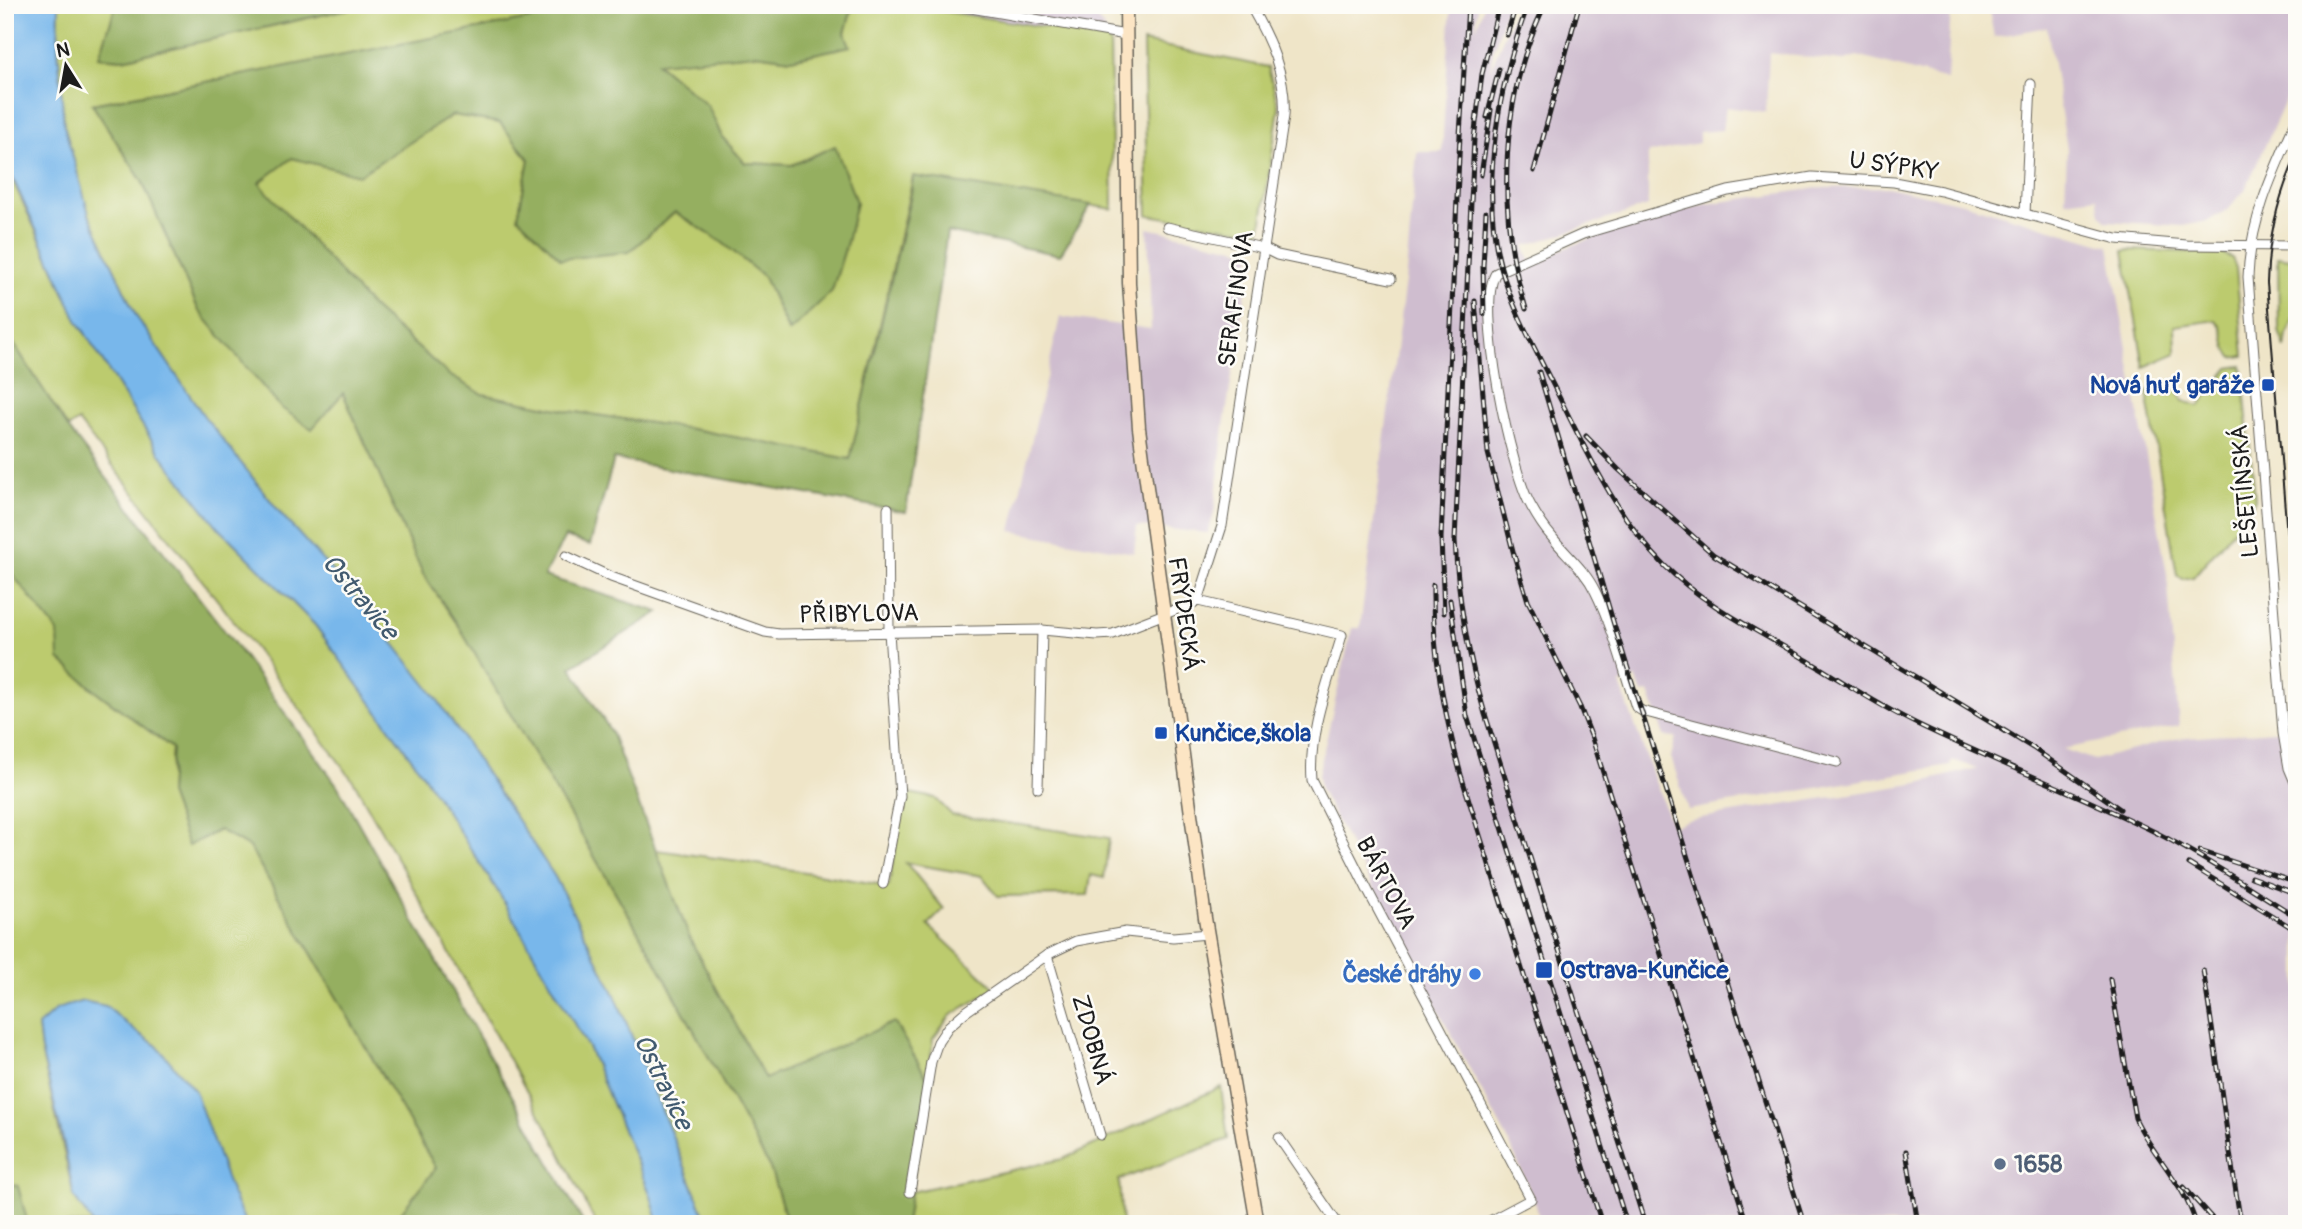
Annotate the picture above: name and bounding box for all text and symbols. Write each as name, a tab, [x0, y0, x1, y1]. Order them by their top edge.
north arrow	[32, 32, 102, 102]
text: N	[54, 37, 72, 63]
street label: U SÝPKY	[1847, 145, 1941, 187]
street label: SERAFINOVA	[1212, 229, 1260, 369]
place label: Nová huť garáže	[2090, 371, 2255, 400]
marker: Nová huť garáže	[2260, 377, 2276, 393]
street label: LEŠETÍNSKÁ	[2224, 423, 2265, 559]
water label: Ostravice	[315, 548, 407, 648]
street label: FRÝDECKÁ	[1162, 555, 1206, 673]
street label: PŘIBYLOVA	[799, 598, 919, 630]
place label: Kunčice,škola	[1175, 719, 1311, 748]
marker: Kunčice,škola	[1153, 725, 1169, 741]
street label: BÁRTOVA	[1350, 832, 1422, 934]
place label: Ostrava-Kunčice	[1560, 956, 1730, 985]
place label: České dráhy	[1342, 959, 1462, 989]
marker: Ostrava-Kunčice	[1534, 960, 1554, 980]
marker: České dráhy	[1467, 966, 1483, 982]
street label: ZDOBNÁ	[1065, 991, 1119, 1089]
water label: Ostravice	[626, 1029, 701, 1137]
place label: 1658	[2014, 1150, 2062, 1179]
marker: 1658	[1992, 1156, 2008, 1172]

